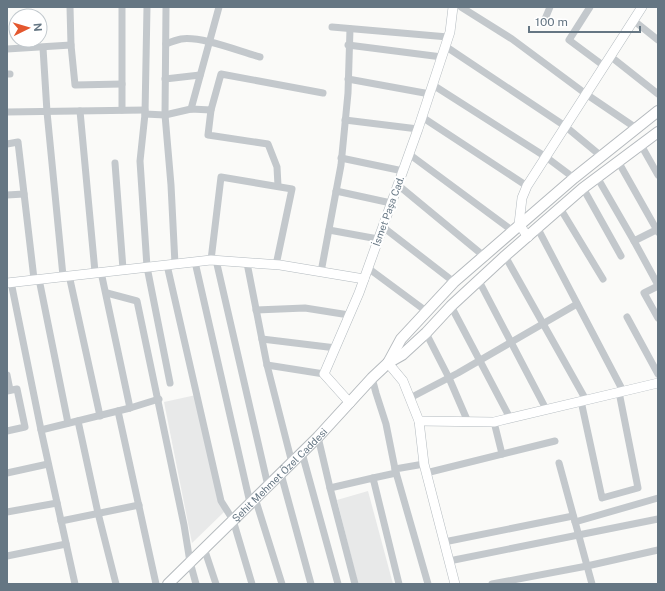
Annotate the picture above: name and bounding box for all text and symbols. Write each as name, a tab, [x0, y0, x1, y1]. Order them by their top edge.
north arrow	[8, 8, 48, 48]
scale bar	[529, 8, 640, 34]
text: 100 m	[535, 15, 568, 29]
text: N	[32, 22, 44, 32]
street label: İsmet Paşa Cad.	[370, 174, 406, 248]
street label: Şehit Mehmet Özel Caddesi	[229, 425, 329, 524]

